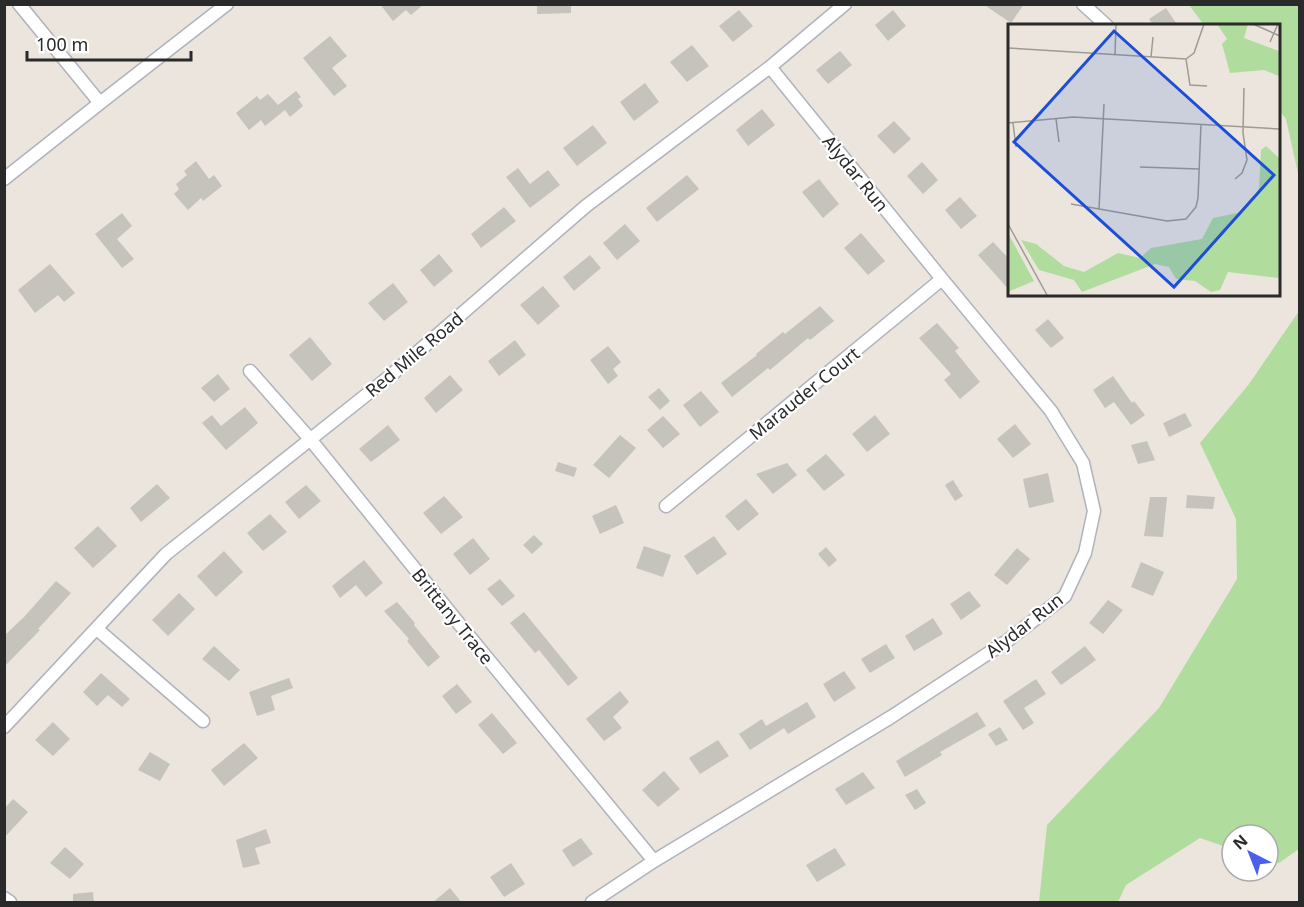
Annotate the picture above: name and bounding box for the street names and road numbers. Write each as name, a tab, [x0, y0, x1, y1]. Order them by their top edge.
street label: Alydar Run	[818, 130, 894, 216]
street label: Red Mile Road	[360, 306, 468, 402]
street label: Marauder Court	[744, 341, 865, 445]
street label: Brittany Trace	[407, 563, 499, 669]
street label: Alydar Run	[980, 587, 1068, 663]

